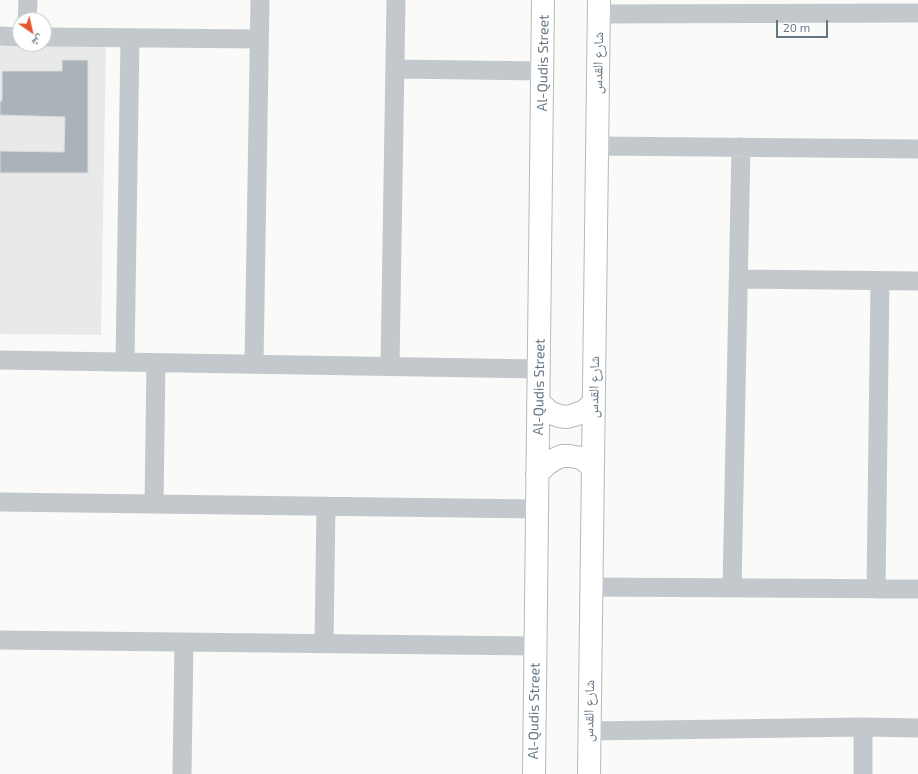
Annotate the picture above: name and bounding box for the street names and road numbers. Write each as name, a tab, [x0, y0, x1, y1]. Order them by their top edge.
street label: Al-Qudis Street	[534, 14, 552, 112]
street label: شارع القدس	[589, 32, 607, 94]
street label: Al-Qudis Street	[530, 338, 548, 436]
street label: شارع القدس	[585, 356, 603, 418]
street label: Al-Qudis Street	[525, 662, 543, 760]
street label: شارع القدس	[580, 680, 598, 742]

